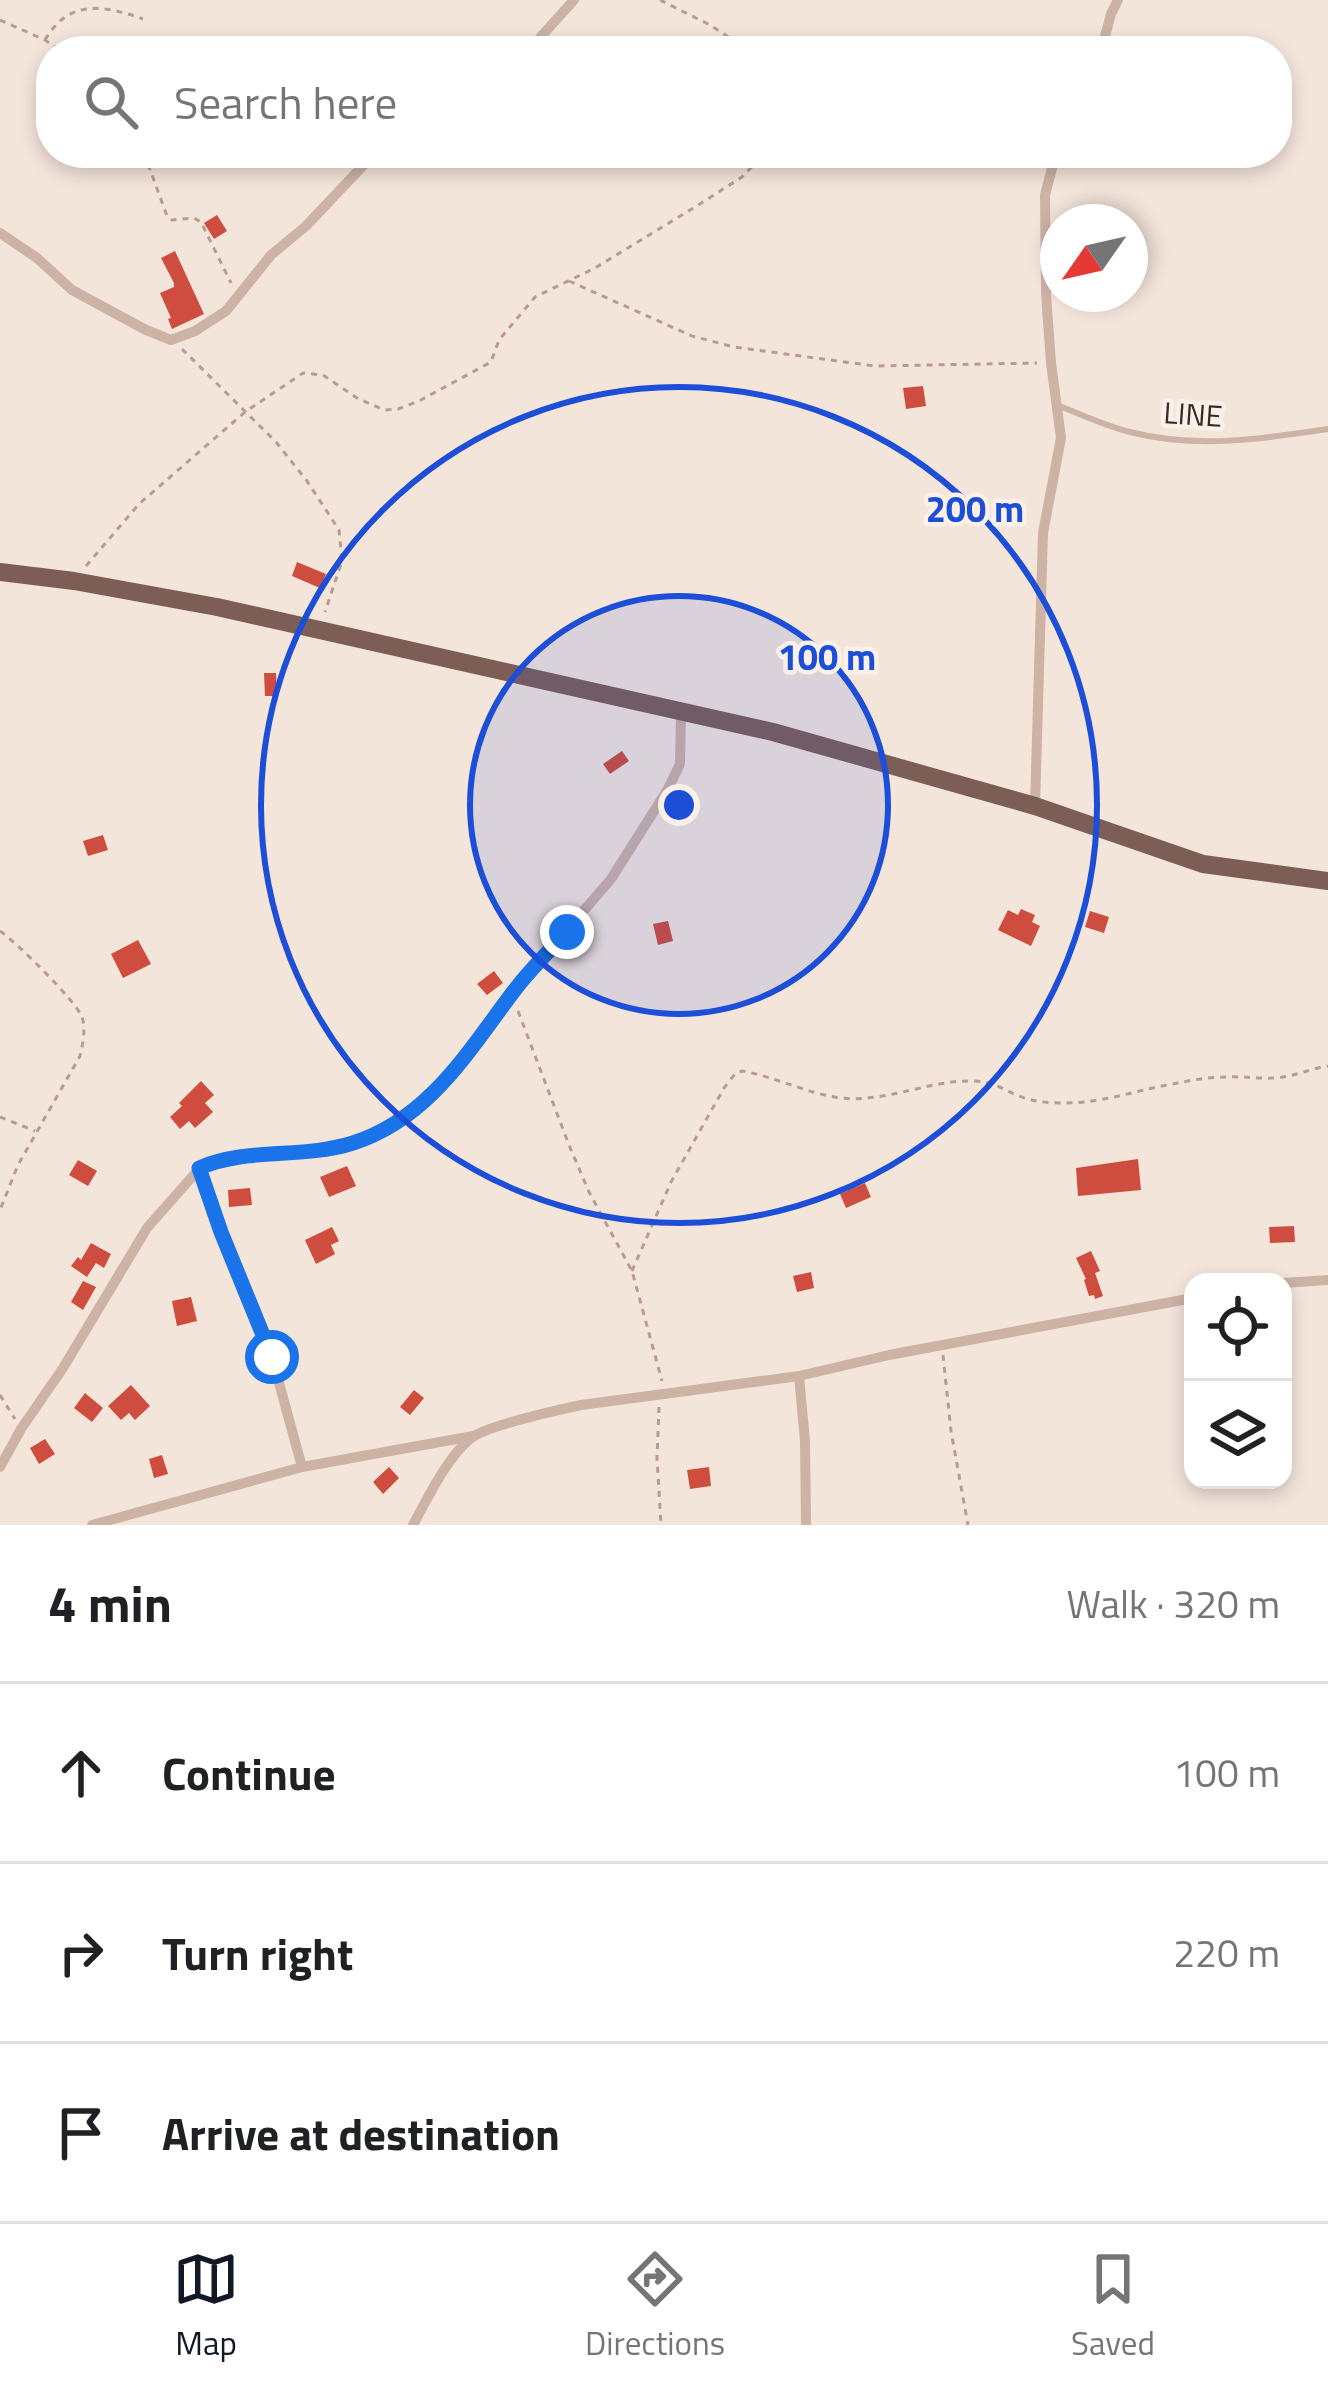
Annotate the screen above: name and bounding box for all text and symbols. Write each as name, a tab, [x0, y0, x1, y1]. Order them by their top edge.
search box	[36, 36, 1292, 168]
text: Search here	[174, 68, 397, 136]
icon: search	[78, 69, 144, 135]
north arrow	[1040, 204, 1148, 312]
street label: LINE	[1162, 389, 1224, 439]
text: 200 m	[926, 481, 1024, 536]
text: 100 m	[778, 629, 876, 684]
centre of rings	[658, 784, 700, 826]
route end	[540, 905, 594, 959]
map controls	[1184, 1273, 1292, 1489]
button: locate	[1184, 1273, 1292, 1381]
route start	[245, 1330, 299, 1384]
button: layers	[1184, 1381, 1292, 1489]
text: 4 min	[48, 1564, 172, 1642]
text: Walk · 320 m	[1066, 1574, 1280, 1633]
text: Continue	[162, 1739, 336, 1807]
icon: ahead	[48, 1740, 114, 1806]
text: 100 m	[1173, 1743, 1280, 1802]
text: Turn right	[162, 1919, 353, 1987]
icon: right	[48, 1920, 114, 1986]
text: 220 m	[1173, 1923, 1280, 1982]
text: Arrive at destination	[162, 2099, 560, 2167]
icon: arrive	[48, 2100, 114, 2166]
tab: Map	[173, 2246, 239, 2368]
tab: Directions	[585, 2246, 725, 2368]
tab: Saved	[1071, 2246, 1155, 2368]

